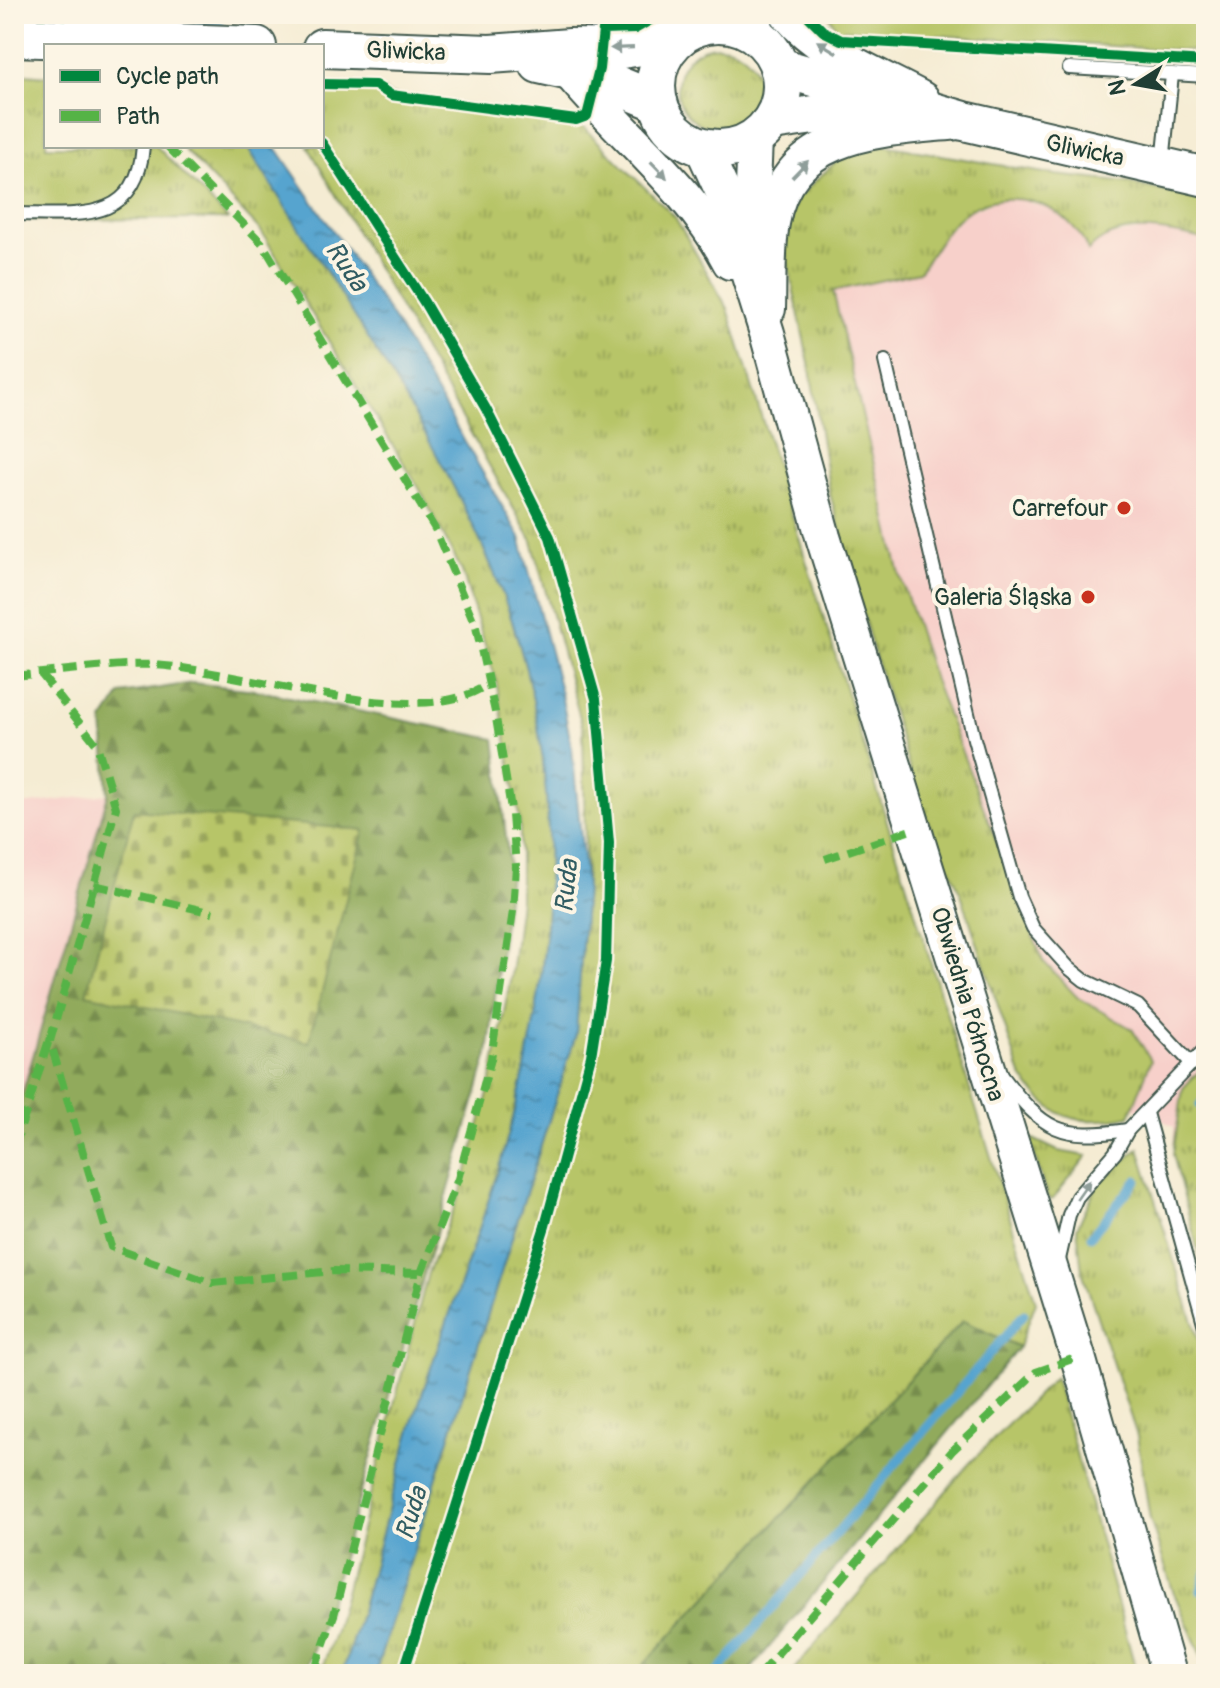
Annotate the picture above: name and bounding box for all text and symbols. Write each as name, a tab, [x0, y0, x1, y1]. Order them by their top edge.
street label: Gliwicka	[366, 36, 446, 67]
one-way arrow	[816, 41, 838, 55]
one-way arrow	[609, 42, 634, 55]
legend	[44, 44, 324, 148]
north arrow	[1096, 44, 1176, 124]
text: Cycle path	[116, 62, 219, 91]
text: N	[1102, 78, 1133, 98]
text: Path	[116, 102, 160, 131]
street label: Gliwicka	[1043, 128, 1127, 173]
one-way arrow	[649, 160, 667, 179]
one-way arrow	[790, 160, 809, 179]
water label: Ruda	[318, 236, 375, 299]
place label: Carrefour	[1012, 494, 1108, 523]
marker: Carrefour	[1115, 499, 1133, 517]
place label: Galeria Śląska	[934, 583, 1072, 612]
marker: Galeria Śląska	[1079, 588, 1097, 606]
water label: Ruda	[548, 856, 586, 914]
street label: Obwiednia Północna	[924, 904, 1011, 1105]
one-way arrow	[1075, 1179, 1090, 1200]
water label: Ruda	[389, 1481, 436, 1543]

